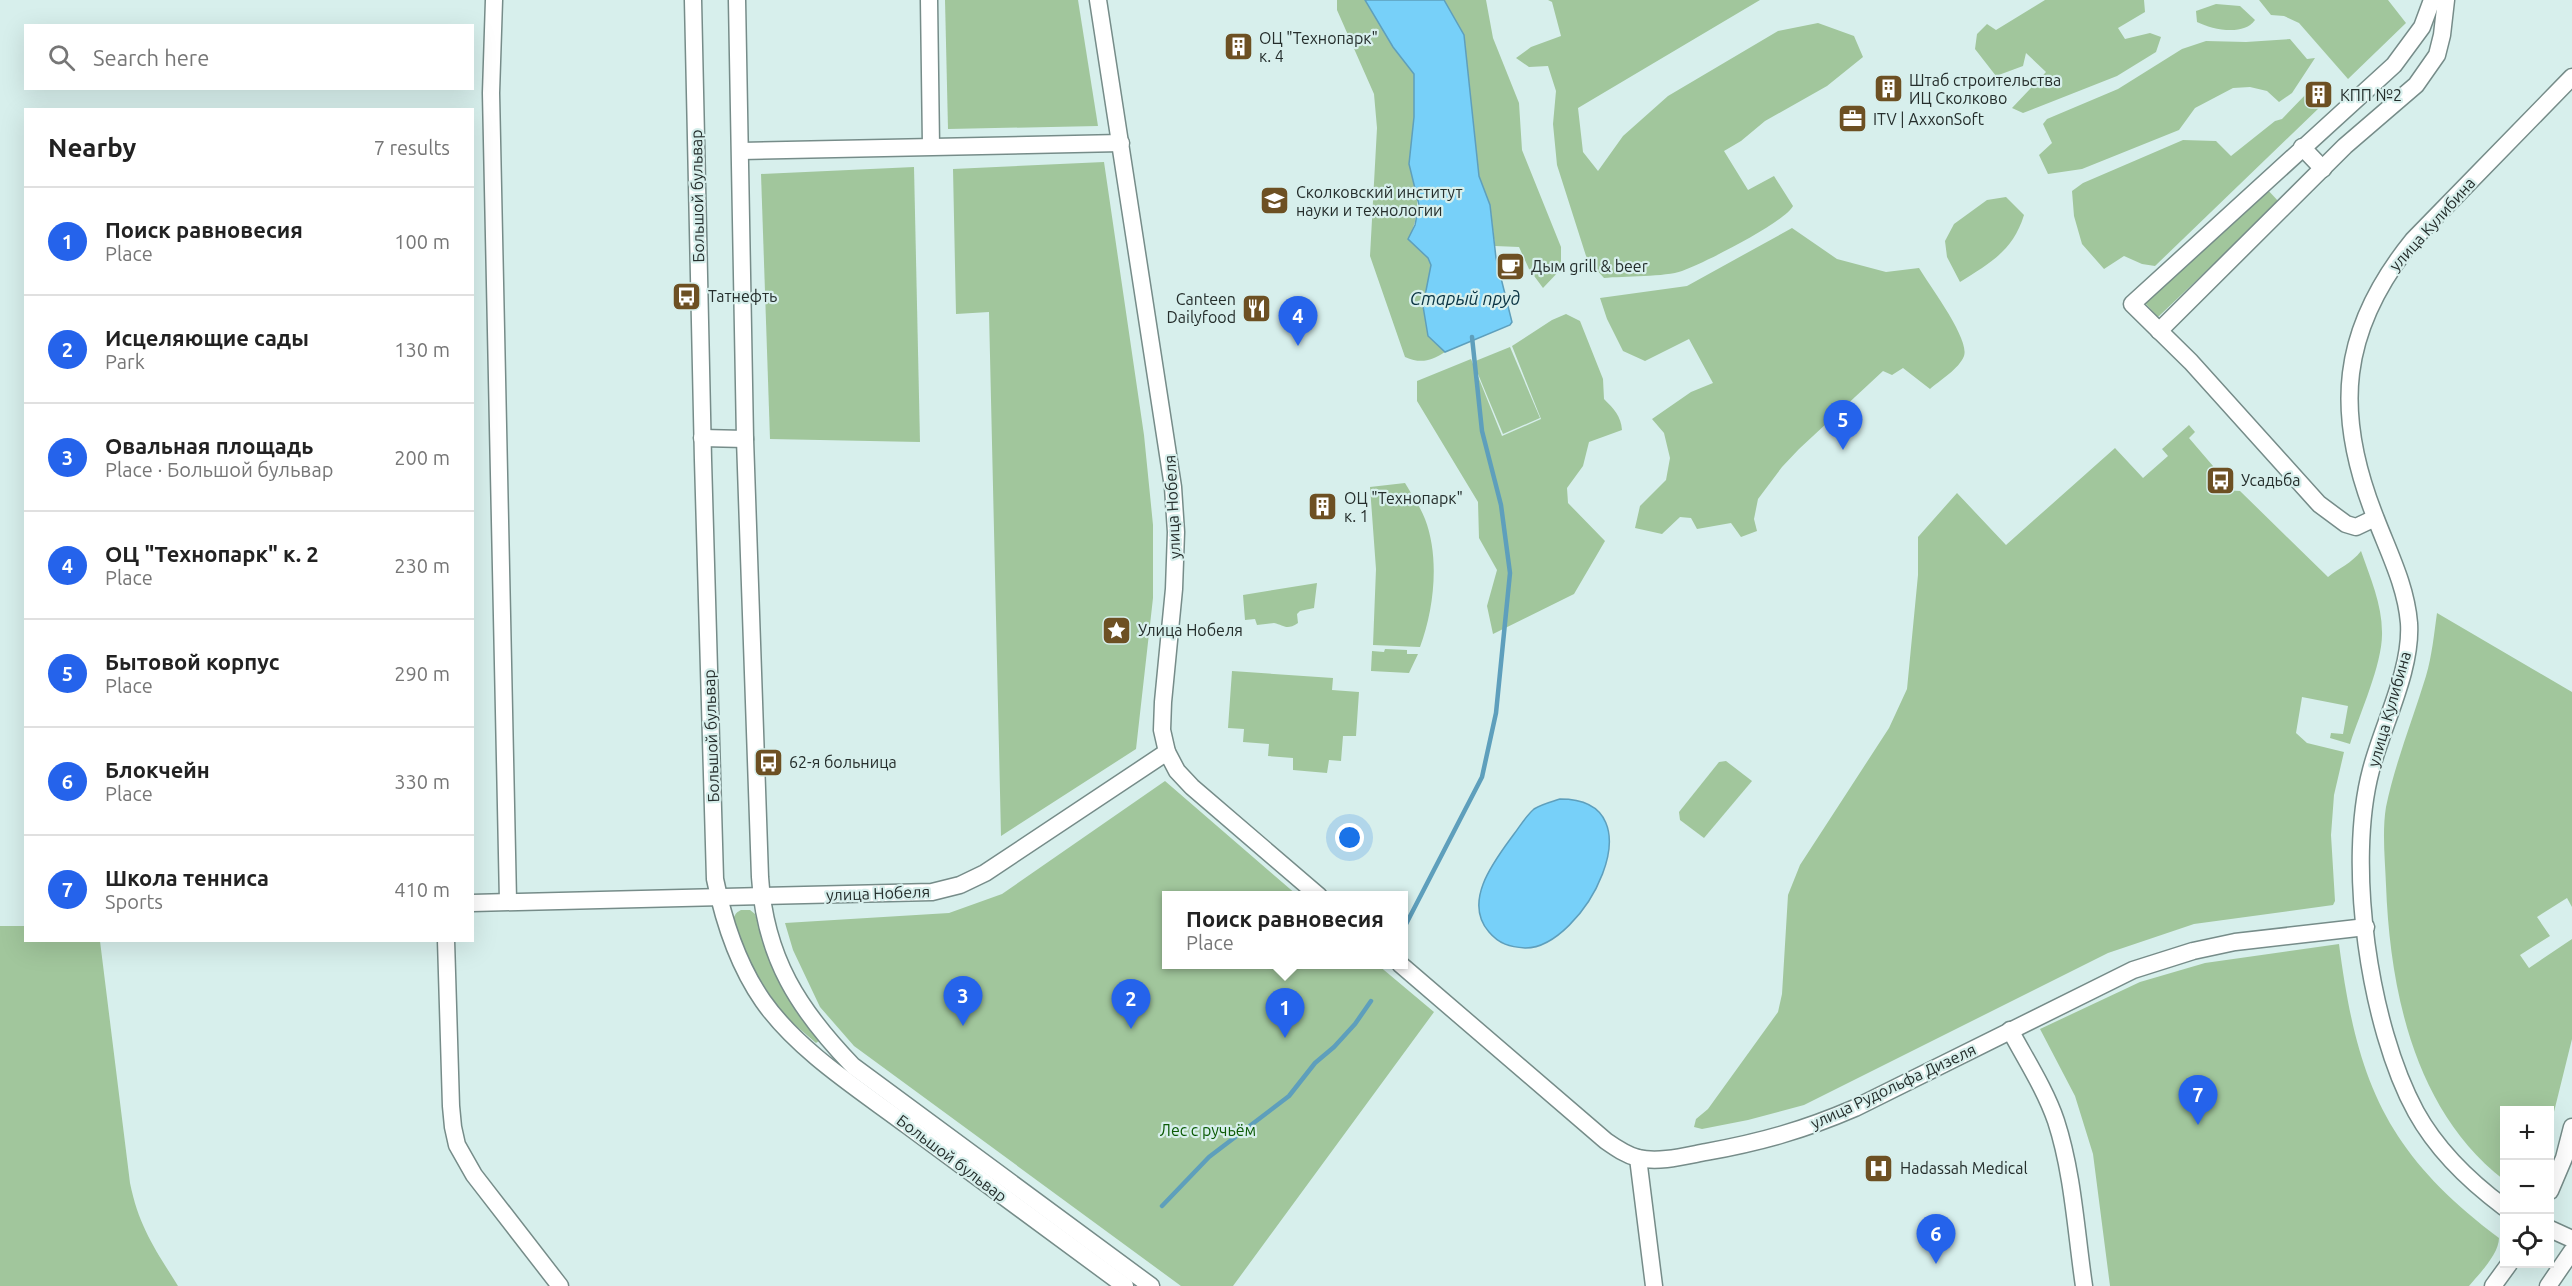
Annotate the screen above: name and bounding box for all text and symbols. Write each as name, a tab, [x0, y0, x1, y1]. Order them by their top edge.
search box	[24, 24, 474, 90]
place label: ОЦ "Технопарк" к. 4	[1259, 29, 1378, 65]
building icon: ОЦ "Технопарк" к. 4	[1222, 31, 1254, 63]
icon: search	[45, 41, 78, 74]
text: Search here	[93, 45, 209, 70]
place label: Штаб строительства ИЦ Сколково	[1909, 71, 2061, 107]
building icon: Штаб строительства ИЦ Сколково	[1872, 73, 1904, 105]
building icon: КПП №2	[2303, 79, 2335, 111]
place label: КПП №2	[2340, 86, 2402, 104]
office icon: ITV | AxxonSoft	[1836, 103, 1868, 135]
place label: ITV | AxxonSoft	[1873, 110, 1985, 128]
street label: Большой бульвар	[687, 129, 707, 263]
text: Nearby	[48, 133, 136, 162]
text: 7 results	[374, 136, 450, 159]
street label: улица Кулибина	[2385, 174, 2479, 274]
place label: Сколковский институт науки и технологии	[1296, 183, 1463, 219]
school or university icon: Сколковский институт науки и технологии	[1259, 185, 1291, 217]
text: Поиск равновесия	[105, 217, 303, 242]
text: 1	[62, 230, 73, 253]
text: 100 m	[394, 230, 450, 253]
text: Place	[105, 242, 153, 265]
cafe icon: Дым grill & beer	[1494, 250, 1526, 282]
place label: Дым grill & beer	[1531, 257, 1648, 275]
bus stop icon: Татнефть	[671, 280, 703, 312]
place label: Татнефть	[708, 287, 777, 305]
water label: Старый пруд	[1410, 288, 1520, 308]
place label: Canteen Dailyfood	[1167, 290, 1236, 326]
restaurant icon: Canteen Dailyfood	[1241, 292, 1273, 324]
pin: 4	[1278, 296, 1318, 346]
text: Исцеляющие сады	[105, 325, 309, 350]
text: 2	[62, 338, 73, 361]
text: 130 m	[394, 338, 450, 361]
text: Park	[105, 350, 145, 373]
pin: 5	[1824, 400, 1862, 450]
text: Овальная площадь	[105, 433, 313, 458]
text: 3	[62, 446, 73, 469]
text: 200 m	[394, 446, 450, 469]
street label: улица Нобеля	[1160, 455, 1184, 559]
text: Place · Большой бульвар	[105, 458, 333, 481]
bus stop icon: Усадьба	[2204, 464, 2236, 496]
place label: Усадьба	[2241, 471, 2300, 489]
place label: ОЦ "Технопарк" к. 1	[1344, 489, 1463, 525]
building icon: ОЦ "Технопарк" к. 1	[1307, 491, 1339, 523]
text: ОЦ "Технопарк" к. 2	[105, 541, 319, 566]
text: 4	[62, 554, 73, 577]
text: 230 m	[394, 554, 450, 577]
text: Place	[105, 566, 153, 589]
place icon: Улица Нобеля	[1101, 614, 1133, 646]
place label: Улица Нобеля	[1138, 621, 1243, 639]
text: Бытовой корпус	[105, 649, 280, 674]
street label: улица Кулибина	[2364, 649, 2414, 769]
text: 5	[62, 662, 73, 685]
text: 290 m	[394, 662, 450, 685]
street label: Большой бульвар	[700, 669, 722, 803]
text: Place	[105, 674, 153, 697]
bus stop icon: 62-я больница	[752, 746, 784, 778]
place label: 62-я больница	[789, 753, 897, 771]
text: Блокчейн	[105, 757, 210, 782]
text: 6	[62, 770, 73, 793]
text: 330 m	[394, 770, 450, 793]
text: Place	[105, 782, 153, 805]
your location	[1335, 823, 1364, 852]
text: Школа тенниса	[105, 865, 269, 890]
text: 7	[62, 878, 73, 901]
text: 410 m	[394, 878, 450, 901]
street label: улица Нобеля	[826, 882, 930, 904]
text: Sports	[105, 890, 163, 913]
popup	[1162, 891, 1408, 969]
text: Поиск равновесия	[1186, 906, 1384, 931]
text: Place	[1186, 931, 1234, 954]
pin: 3	[944, 976, 982, 1026]
pin: 2	[1112, 980, 1150, 1029]
pin: 1	[1266, 988, 1304, 1038]
street label: улица Рудольфа Дизеля	[1808, 1040, 1978, 1132]
pin: 7	[2178, 1076, 2218, 1125]
map controls	[2500, 1106, 2554, 1268]
button: +	[2500, 1106, 2554, 1160]
street label: Большой бульвар	[893, 1111, 1011, 1205]
park label: Лес с ручьём	[1160, 1121, 1256, 1139]
hospital icon: Hadassah Medical	[1863, 1152, 1895, 1184]
place label: Hadassah Medical	[1900, 1159, 2028, 1177]
button: −	[2500, 1160, 2554, 1214]
pin: 6	[1916, 1214, 1956, 1264]
button: locate	[2500, 1214, 2554, 1268]

